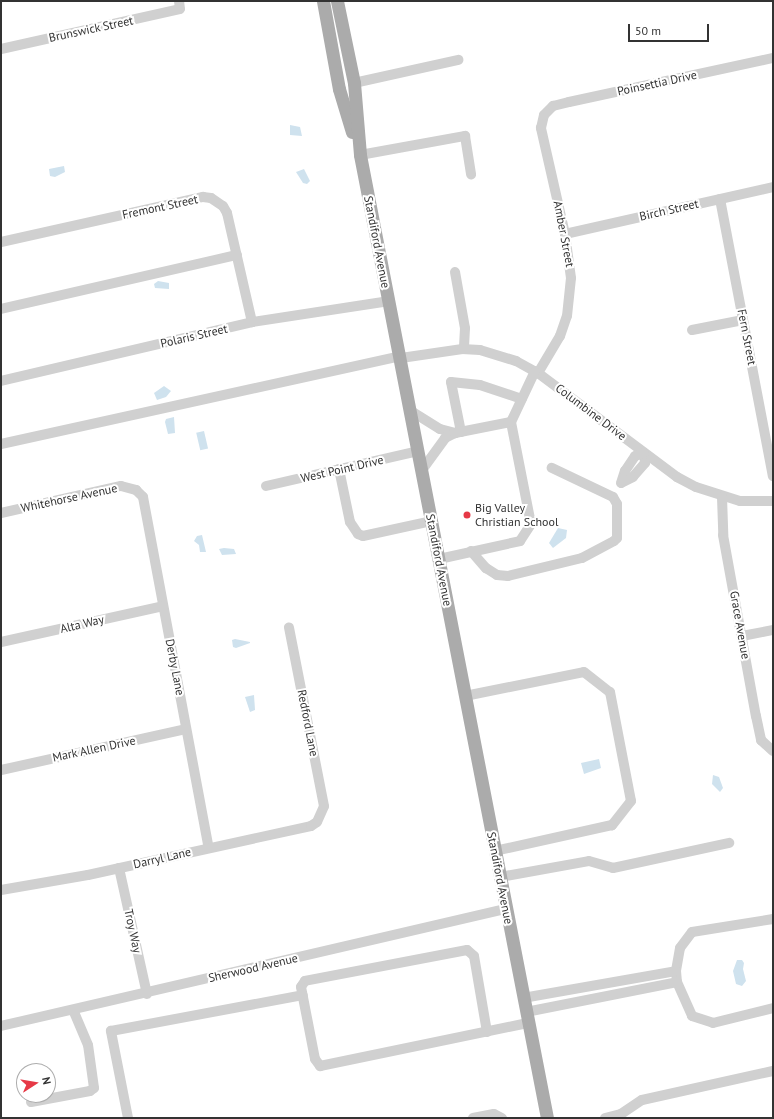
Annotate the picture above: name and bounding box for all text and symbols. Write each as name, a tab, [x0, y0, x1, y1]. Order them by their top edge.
street label: Brunswick Street	[47, 13, 135, 45]
scale bar	[630, 16, 711, 42]
text: 50 m	[635, 23, 661, 38]
street label: Poinsettia Drive	[616, 68, 698, 98]
street label: Fremont Street	[121, 192, 199, 222]
street label: Standiford Avenue	[361, 195, 393, 289]
street label: Birch Street	[638, 196, 700, 224]
street label: Amber Street	[551, 200, 577, 268]
street label: Fern Street	[735, 308, 759, 366]
street label: Polaris Street	[159, 321, 229, 351]
street label: Columbine Drive	[553, 381, 629, 443]
street label: West Point Drive	[299, 452, 385, 486]
street label: Whitehorse Avenue	[19, 481, 119, 515]
place label: Big Valley Christian School	[475, 501, 558, 529]
marker: Big Valley Christian School	[462, 510, 472, 520]
street label: Standiford Avenue	[423, 513, 455, 607]
street label: Grace Avenue	[727, 590, 753, 660]
street label: Alta Way	[59, 612, 105, 636]
street label: Derby Lane	[162, 637, 188, 697]
street label: Redford Lane	[294, 688, 322, 758]
street label: Mark Allen Drive	[51, 733, 137, 765]
street label: Standiford Avenue	[484, 831, 516, 925]
street label: Darryl Lane	[132, 844, 192, 872]
street label: Troy Way	[121, 907, 145, 955]
street label: Sherwood Avenue	[207, 951, 299, 985]
north arrow	[16, 1063, 56, 1103]
text: N	[39, 1076, 54, 1086]

